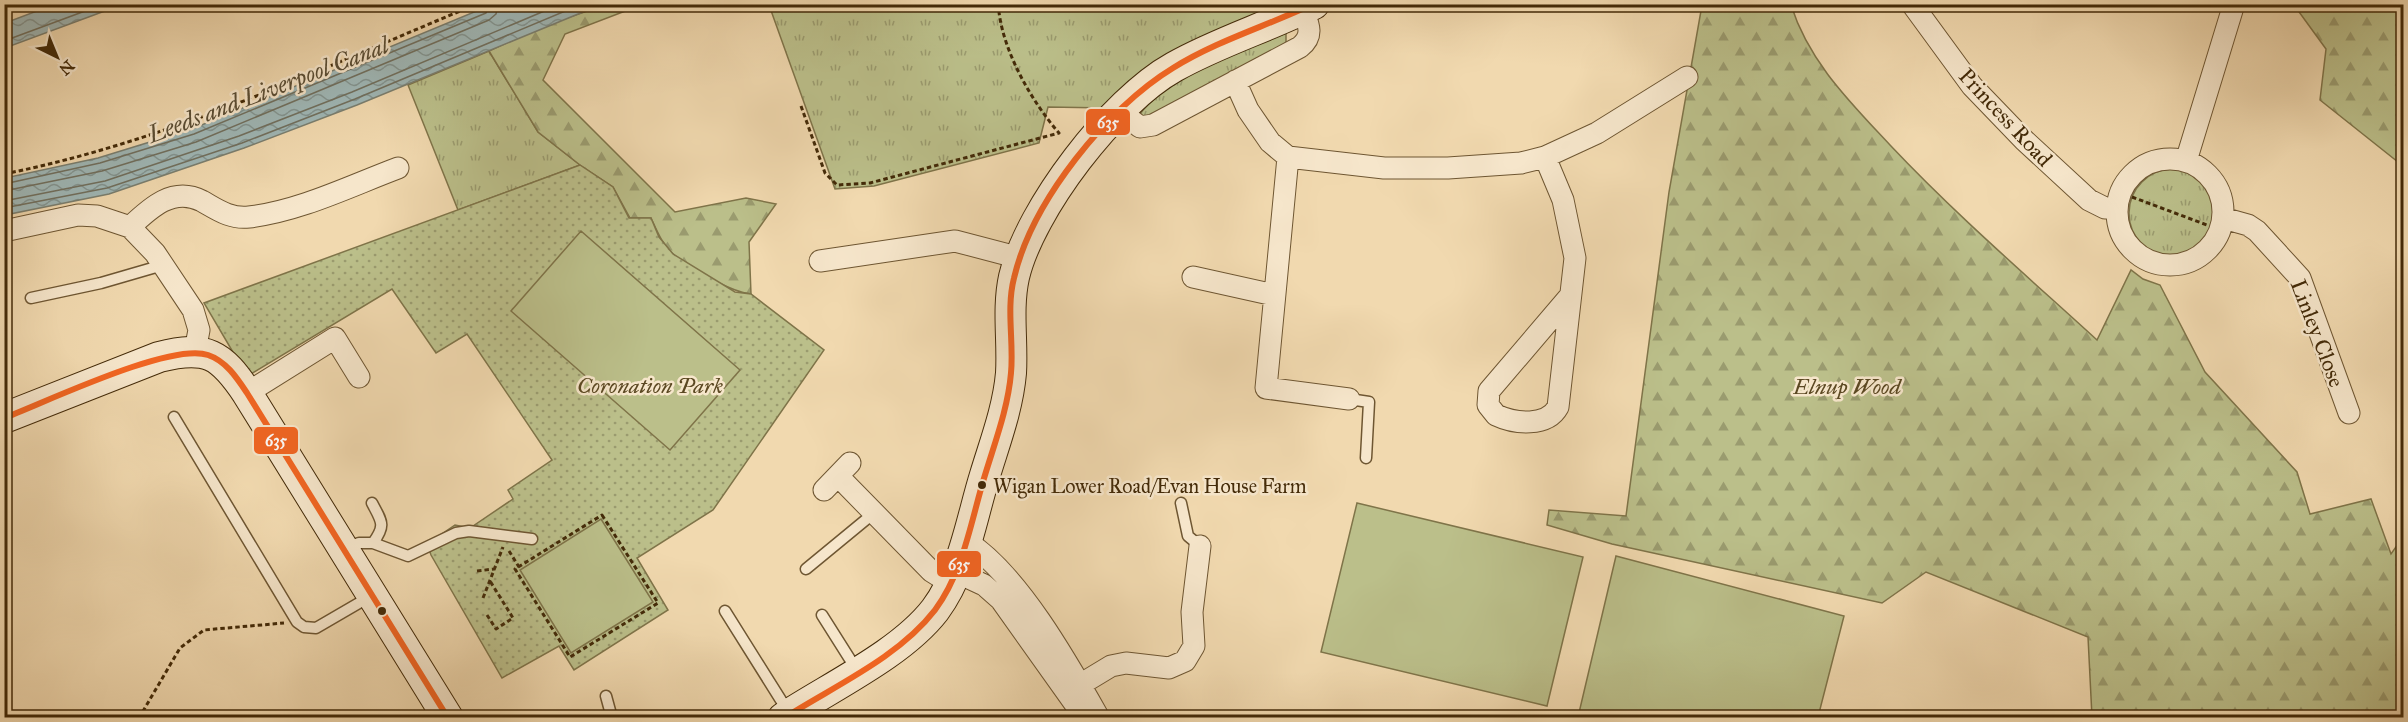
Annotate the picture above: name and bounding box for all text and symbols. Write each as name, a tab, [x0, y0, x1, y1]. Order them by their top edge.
north arrow	[27, 27, 87, 87]
water label: Leeds and Liverpool Canal	[142, 29, 395, 150]
text: N	[55, 56, 78, 79]
street label: Princess Road	[1953, 63, 2058, 172]
line badge: 635	[1085, 108, 1131, 136]
text: 635	[1097, 113, 1120, 133]
street label: Linley Close	[2285, 275, 2350, 391]
park label: Coronation Park	[577, 372, 723, 399]
park label: Elnup Wood	[1792, 373, 1902, 400]
line badge: 635	[253, 426, 299, 455]
text: 635	[265, 431, 288, 451]
place label: Wigan Lower Road/Evan House Farm	[993, 474, 1307, 499]
marker: Wigan Lower Road/Evan House Farm	[976, 479, 988, 491]
line badge: 635	[936, 550, 982, 578]
text: 635	[948, 555, 971, 575]
unlabelled marker	[376, 605, 388, 617]

